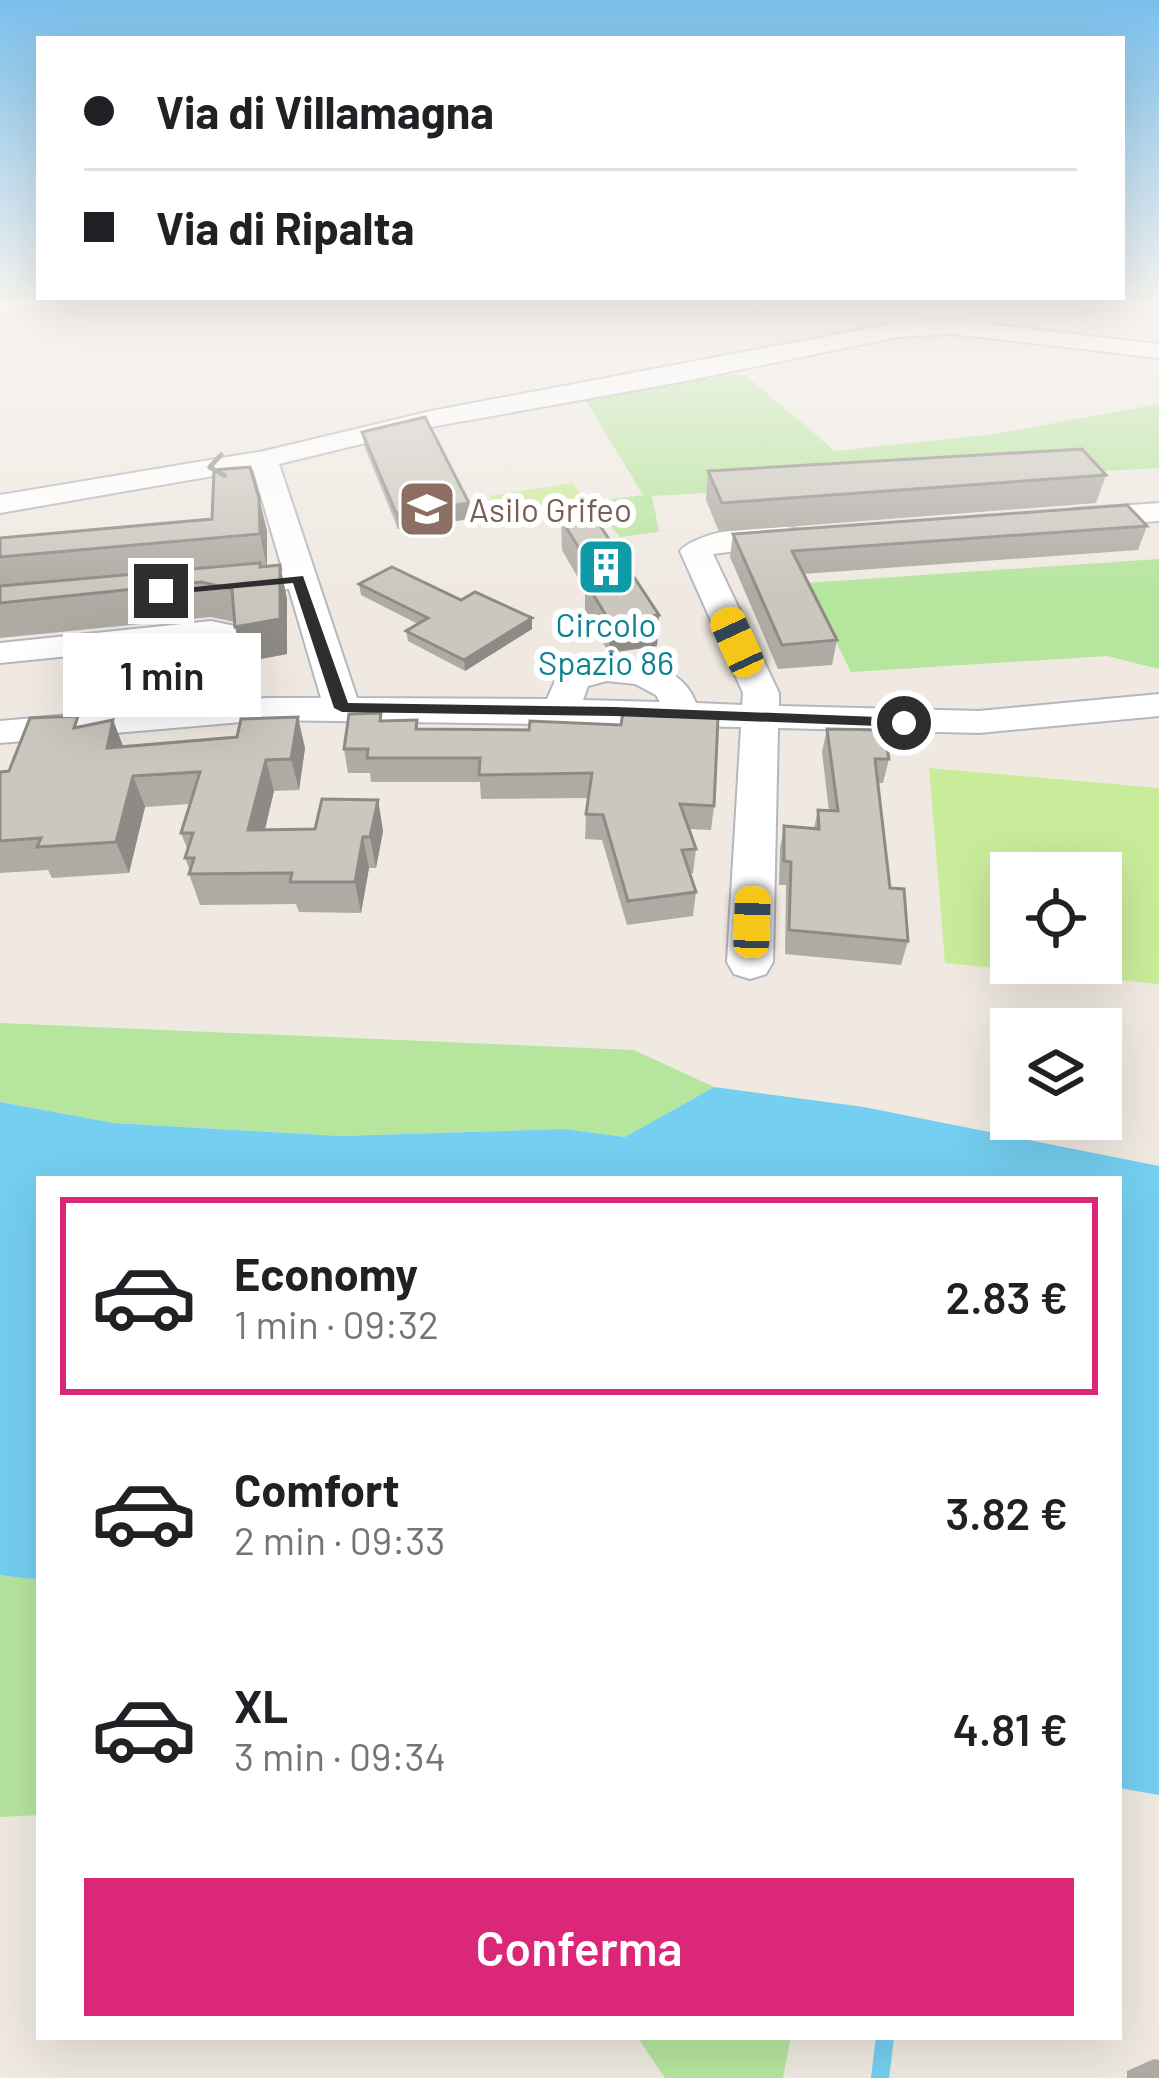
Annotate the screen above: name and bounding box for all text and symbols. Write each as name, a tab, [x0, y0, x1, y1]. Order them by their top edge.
text: Via di Villamagna	[156, 84, 494, 138]
text: Via di Ripalta	[156, 200, 414, 254]
one-way arrow	[208, 452, 227, 478]
school or university icon: Asilo Grifeo	[396, 478, 458, 540]
place label: Asilo Grifeo	[469, 489, 632, 529]
building icon: Circolo Spazio 86	[575, 536, 637, 598]
route end	[134, 564, 188, 618]
car	[705, 602, 769, 682]
place label: Circolo Spazio 86	[538, 604, 674, 682]
callout: 1 min	[62, 633, 260, 717]
text: 1 min	[119, 651, 205, 698]
route start	[877, 696, 931, 750]
map controls	[990, 852, 1122, 1140]
button: locate	[990, 852, 1122, 984]
car	[733, 885, 771, 959]
button: layers	[990, 1008, 1122, 1140]
icon: car	[90, 1242, 198, 1350]
text: Economy	[234, 1246, 418, 1300]
text: 2.83 €	[945, 1269, 1068, 1323]
text: 1 min · 09:32	[234, 1300, 439, 1347]
icon: car	[90, 1458, 198, 1566]
text: Comfort	[234, 1462, 400, 1516]
text: 3.82 €	[945, 1485, 1068, 1539]
text: 2 min · 09:33	[234, 1516, 445, 1563]
icon: car	[90, 1674, 198, 1782]
text: XL	[234, 1678, 288, 1732]
text: 4.81 €	[953, 1701, 1068, 1755]
text: 3 min · 09:34	[234, 1732, 446, 1779]
button: Conferma	[84, 1878, 1074, 2016]

